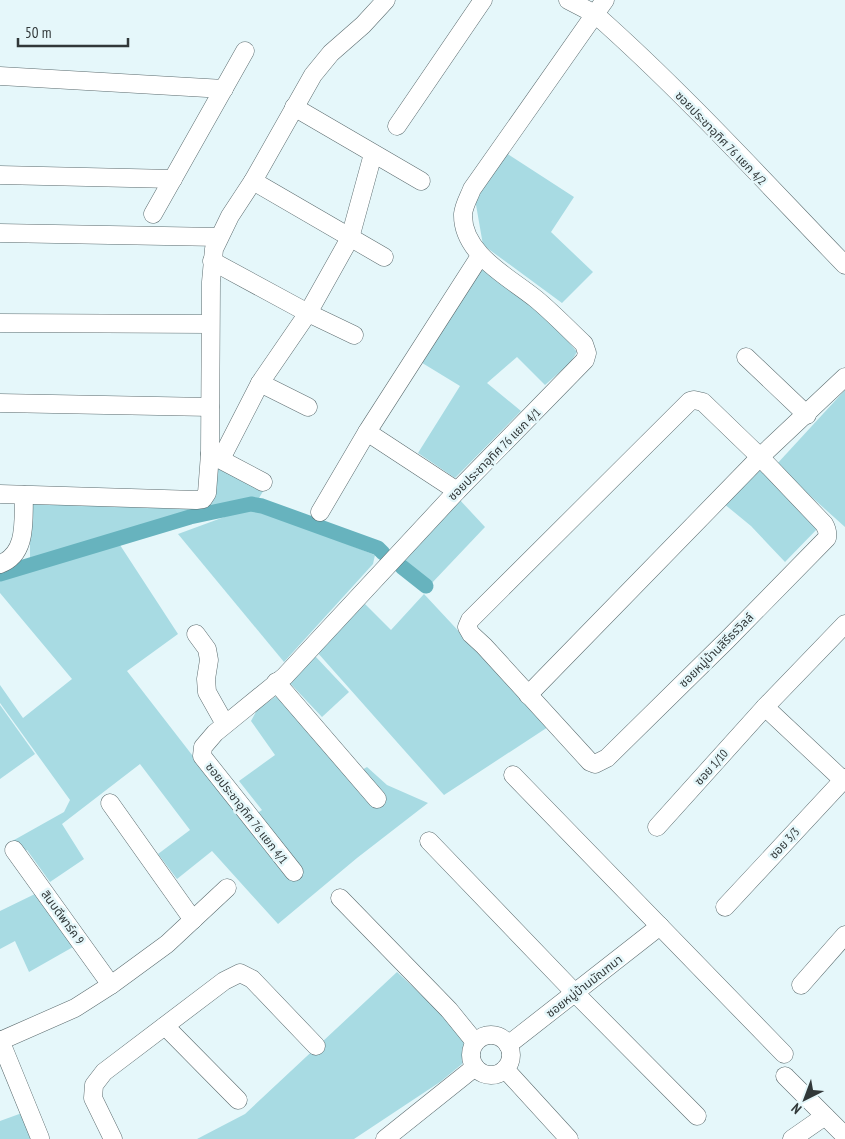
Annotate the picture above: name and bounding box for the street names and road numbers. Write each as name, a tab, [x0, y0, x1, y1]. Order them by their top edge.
street label: ซอยประชาอุทิศ 76 แยก 4/2	[672, 88, 770, 188]
street label: ซอยประชาอุทิศ 76 แยก 4/1	[445, 405, 543, 503]
street label: ซอยหมู่บ้านสิรีธรวิลล์	[676, 610, 756, 690]
street label: ซอย 1/10	[691, 746, 731, 788]
street label: ซอยประชาอุทิศ 76 แยก 4/1	[203, 759, 291, 867]
street label: ซอย 3/3	[766, 824, 802, 862]
street label: สินบดีพาร์ค 9	[38, 887, 88, 947]
street label: ซอยหมู่บ้านมัณฑนา	[543, 952, 625, 1020]

